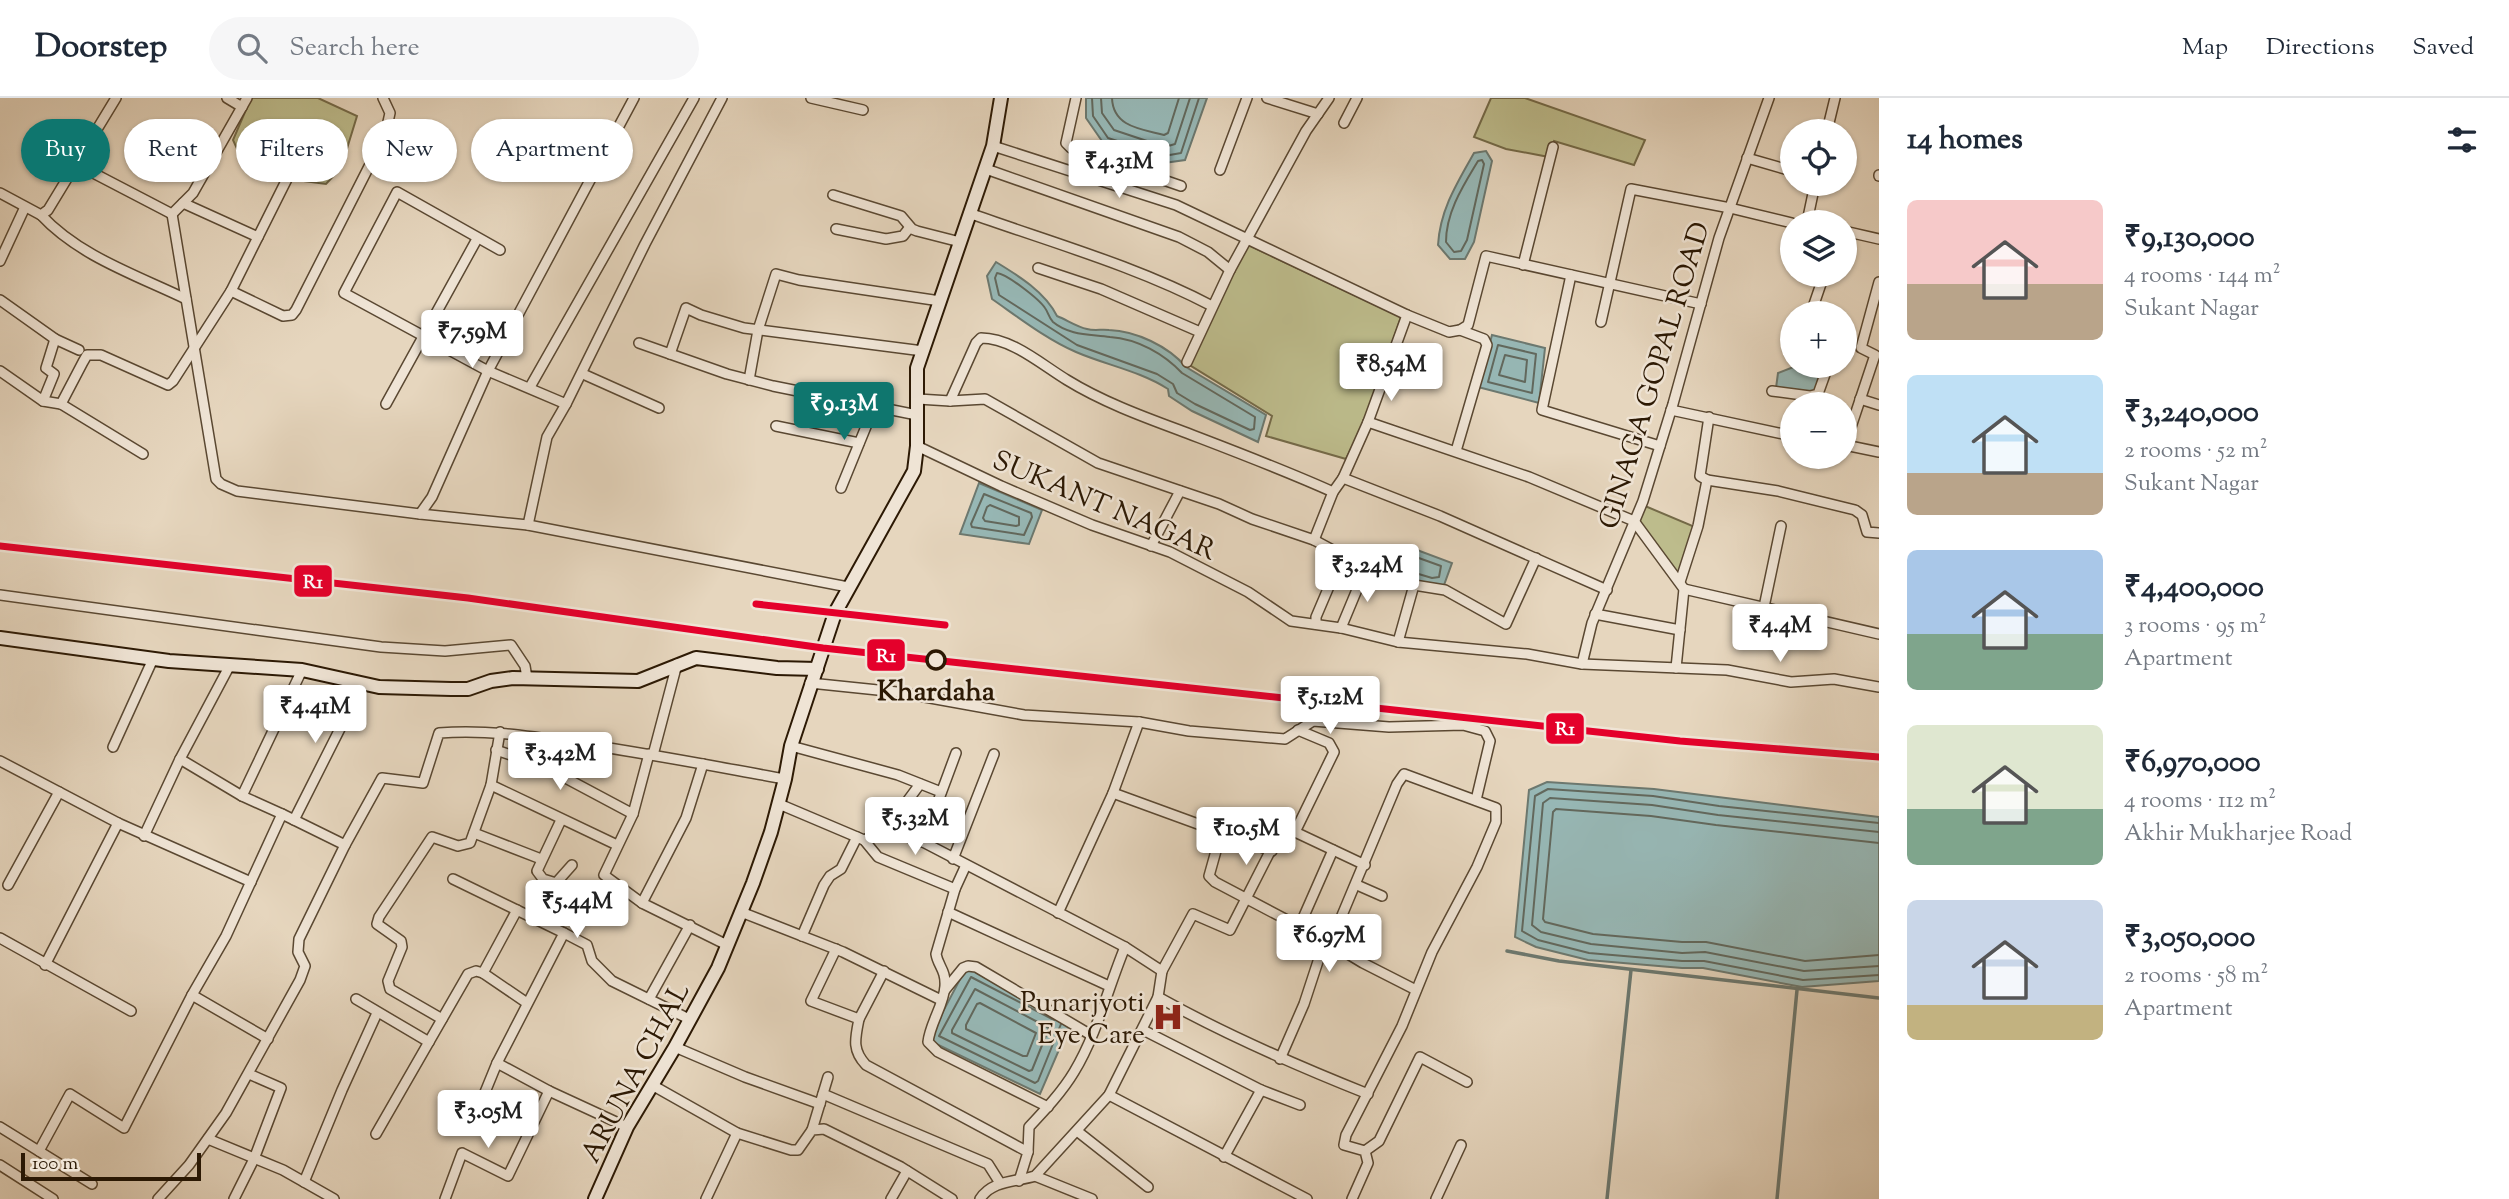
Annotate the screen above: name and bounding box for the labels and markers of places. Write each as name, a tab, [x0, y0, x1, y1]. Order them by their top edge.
pin: ₹4.31M	[1062, 140, 1176, 200]
pin: ₹7.59M	[415, 310, 529, 370]
pin: ₹8.54M	[1334, 344, 1448, 403]
pin: ₹9.13M	[787, 382, 901, 442]
pin: ₹3.24M	[1310, 545, 1424, 604]
pin: ₹4.4M	[1731, 604, 1829, 664]
marker: Khardaha	[926, 650, 946, 670]
place label: Khardaha	[877, 673, 995, 713]
pin: ₹5.12M	[1273, 676, 1387, 736]
pin: ₹4.41M	[258, 686, 372, 745]
pin: ₹3.42M	[503, 732, 617, 792]
pin: ₹5.32M	[858, 798, 972, 857]
pin: ₹10.5M	[1189, 808, 1303, 867]
pin: ₹5.44M	[520, 880, 634, 940]
pin: ₹6.97M	[1272, 914, 1386, 974]
place label: Punarjyoti Eye Care	[1020, 984, 1145, 1056]
hospital icon: Punarjyoti Eye Care	[1151, 1000, 1185, 1034]
pin: ₹3.05M	[431, 1090, 545, 1150]

